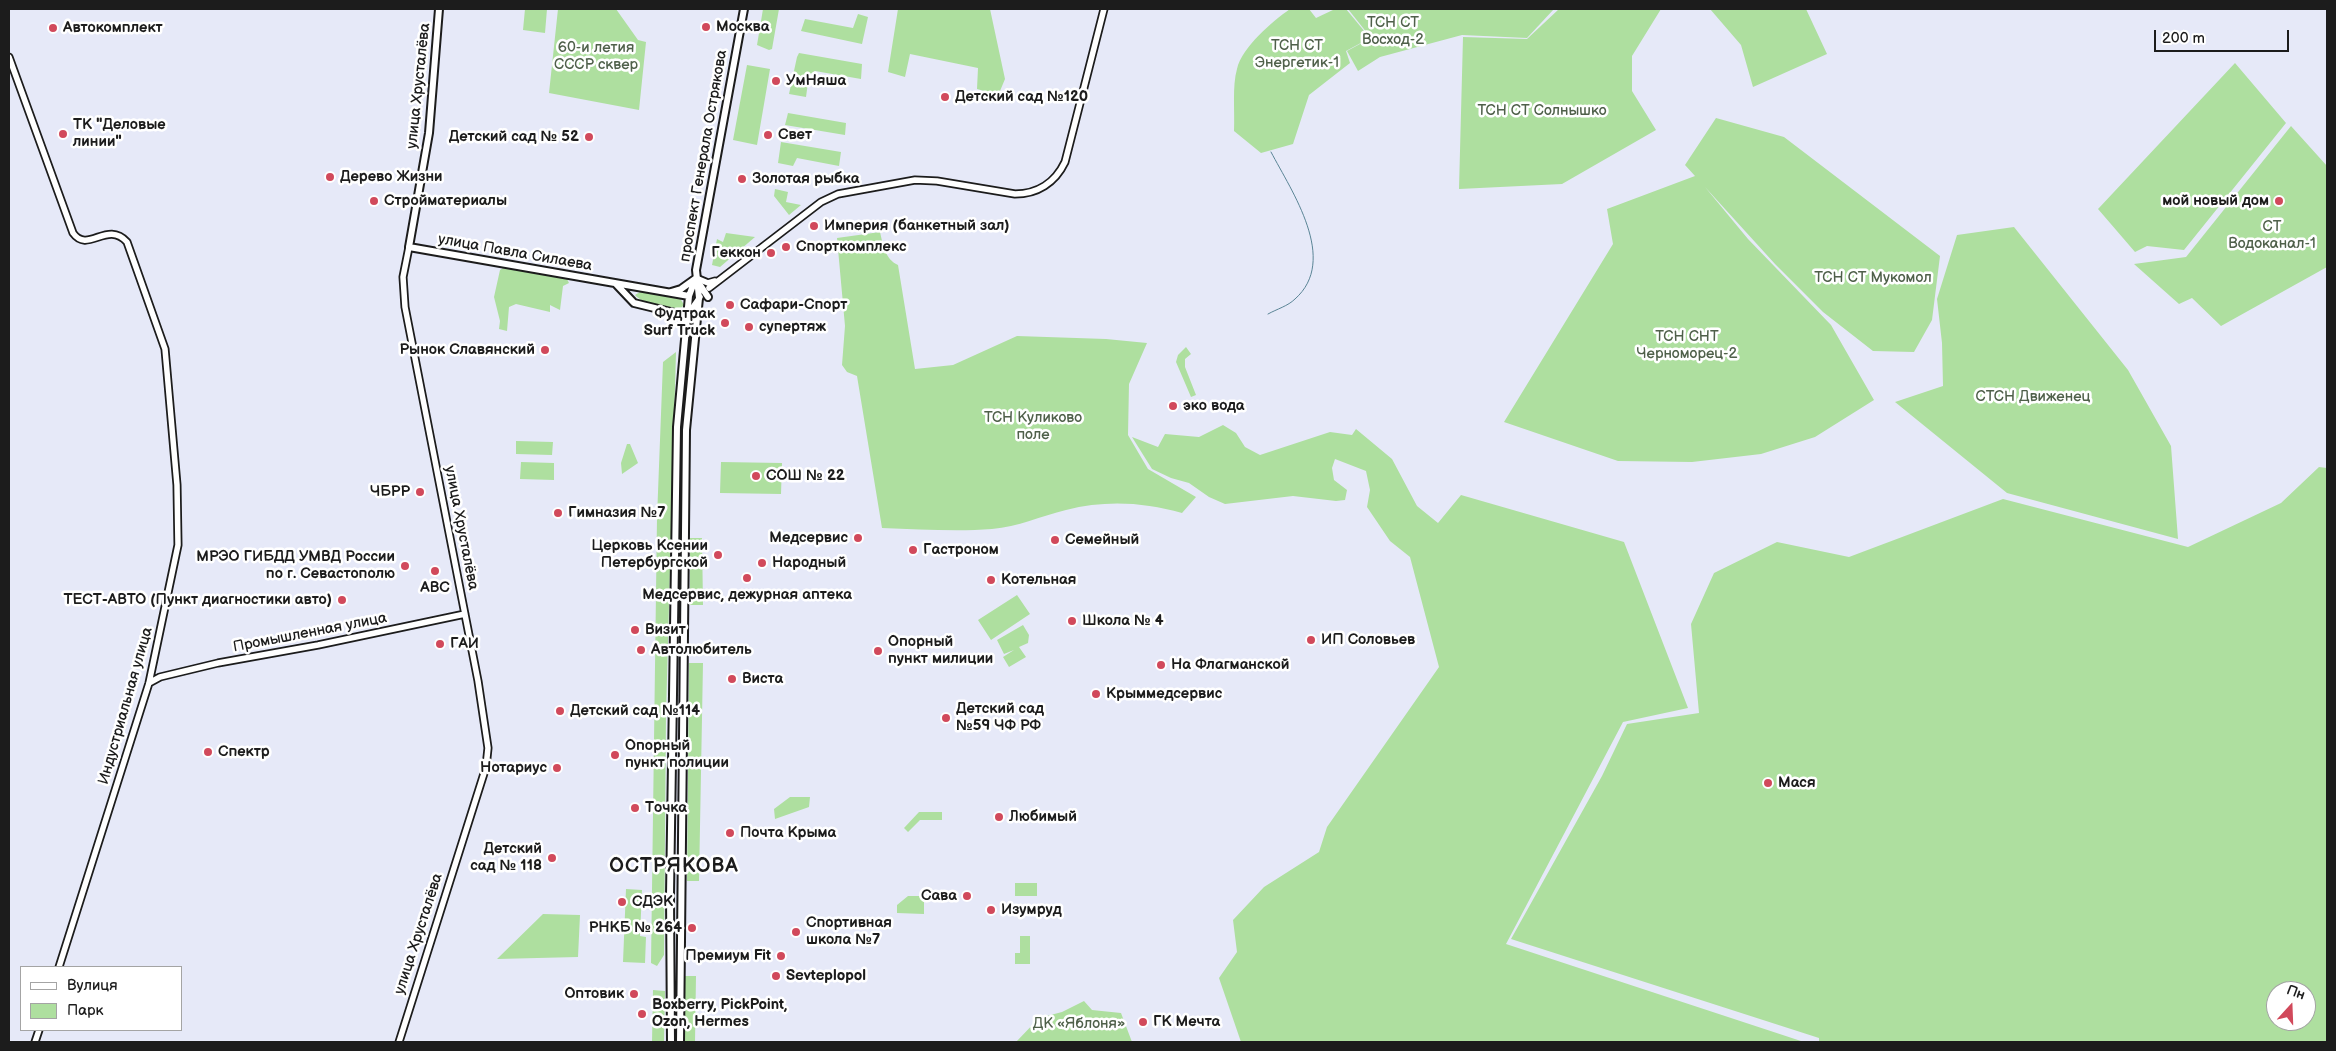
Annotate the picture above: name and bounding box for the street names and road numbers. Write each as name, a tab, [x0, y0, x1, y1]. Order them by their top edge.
street label: улица Хрусталёва	[403, 22, 435, 150]
street label: проспект Генерала Острякова	[676, 49, 732, 263]
street label: улица Павла Силаева	[437, 231, 593, 275]
street label: улица Хрусталёва	[440, 464, 482, 592]
street label: Промышленная улица	[232, 609, 388, 657]
street label: Индустриальная улица	[95, 625, 157, 787]
street label: улица Хрусталёва	[391, 871, 447, 997]

